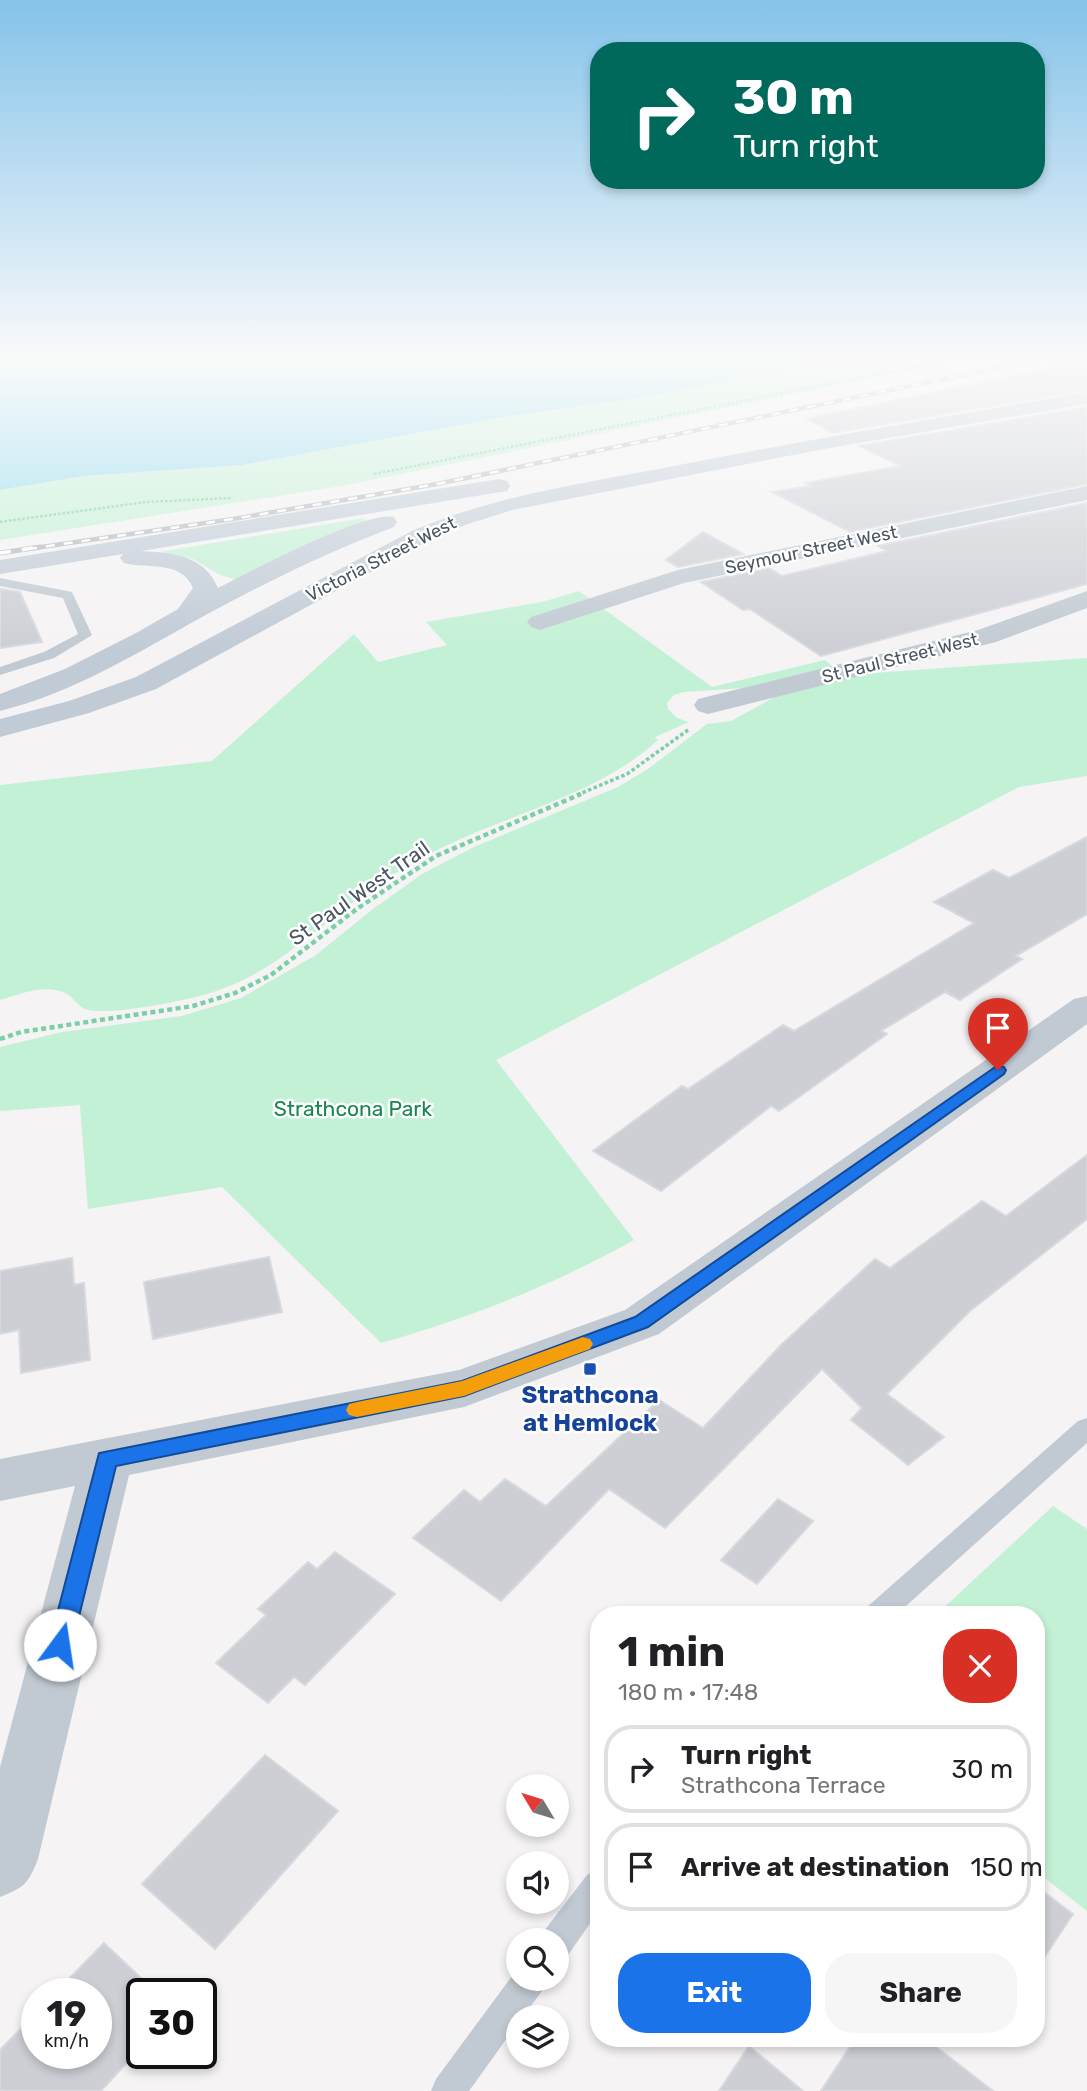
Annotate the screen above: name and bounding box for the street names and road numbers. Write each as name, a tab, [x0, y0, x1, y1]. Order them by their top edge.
street label: Victoria Street West	[302, 512, 460, 606]
street label: Seymour Street West	[723, 521, 899, 579]
street label: St Paul Street West	[820, 628, 980, 688]
street label: St Paul West Trail	[284, 835, 434, 951]

